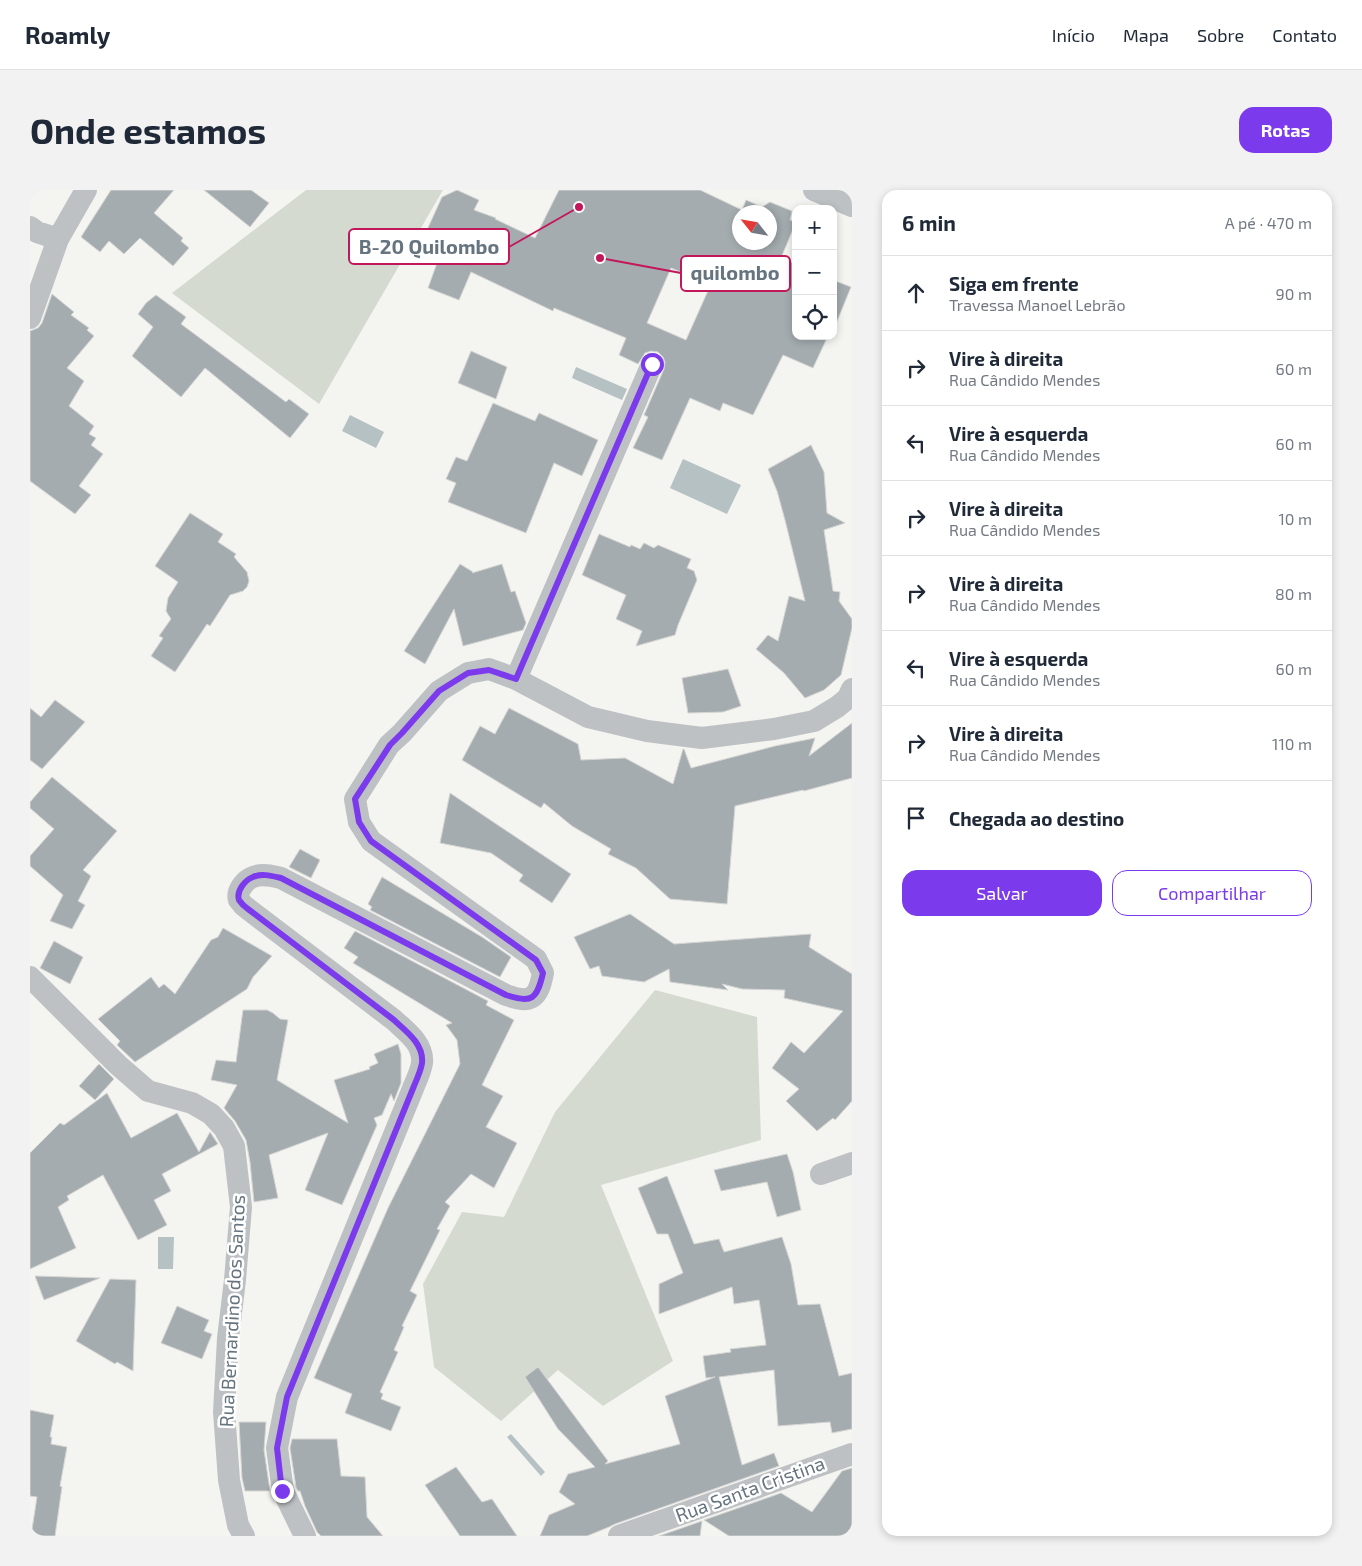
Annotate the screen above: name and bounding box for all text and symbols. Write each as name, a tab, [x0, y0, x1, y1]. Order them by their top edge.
text: Roamly	[25, 20, 110, 49]
text: Início	[1052, 24, 1095, 46]
text: Mapa	[1123, 24, 1169, 46]
text: Sobre	[1197, 24, 1244, 46]
text: Contato	[1272, 24, 1337, 46]
button: Rotas	[1239, 107, 1332, 153]
text: Onde estamos	[30, 109, 266, 151]
north arrow	[732, 205, 777, 250]
map controls	[792, 205, 837, 340]
button: +	[792, 205, 837, 250]
text: 6 min	[902, 210, 956, 235]
text: A pé · 470 m	[1225, 213, 1312, 232]
callout: B-20 Quilombo	[349, 229, 509, 264]
text: B-20 Quilombo	[359, 234, 499, 259]
button: −	[792, 250, 837, 295]
callout: quilombo	[681, 256, 790, 291]
text: quilombo	[691, 260, 779, 284]
text: Siga em frente	[949, 272, 1079, 295]
icon: ahead	[902, 279, 930, 307]
text: 90 m	[1276, 284, 1312, 303]
button: locate	[792, 295, 837, 340]
text: Travessa Manoel Lebrão	[949, 295, 1126, 314]
text: Vire à direita	[949, 347, 1063, 370]
route start	[641, 353, 664, 376]
icon: right	[902, 354, 930, 382]
text: 60 m	[1276, 359, 1312, 378]
text: Rua Cândido Mendes	[949, 370, 1100, 389]
text: Vire à esquerda	[949, 422, 1088, 445]
icon: left	[902, 429, 930, 457]
text: 60 m	[1276, 434, 1312, 453]
text: Rua Cândido Mendes	[949, 445, 1100, 464]
text: Vire à direita	[949, 497, 1063, 520]
icon: right	[902, 504, 930, 532]
text: 10 m	[1278, 509, 1312, 528]
text: Rua Cândido Mendes	[949, 520, 1100, 539]
text: Vire à direita	[949, 572, 1063, 595]
icon: right	[902, 579, 930, 607]
text: 80 m	[1275, 584, 1312, 603]
text: Rua Cândido Mendes	[949, 595, 1100, 614]
text: Vire à esquerda	[949, 647, 1088, 670]
icon: left	[902, 654, 930, 682]
text: 60 m	[1276, 659, 1312, 678]
text: Rua Cândido Mendes	[949, 670, 1100, 689]
text: Vire à direita	[949, 722, 1063, 745]
icon: right	[902, 729, 930, 757]
text: 110 m	[1272, 734, 1312, 753]
text: Rua Cândido Mendes	[949, 745, 1100, 764]
icon: arrive	[902, 804, 930, 832]
text: Chegada ao destino	[949, 807, 1124, 830]
button: Salvar	[902, 870, 1102, 916]
button: Compartilhar	[1112, 870, 1312, 916]
street label: Rua Bernardino dos Santos	[214, 1194, 249, 1428]
street label: Rua Santa Cristina	[672, 1451, 828, 1526]
route end	[271, 1480, 294, 1503]

